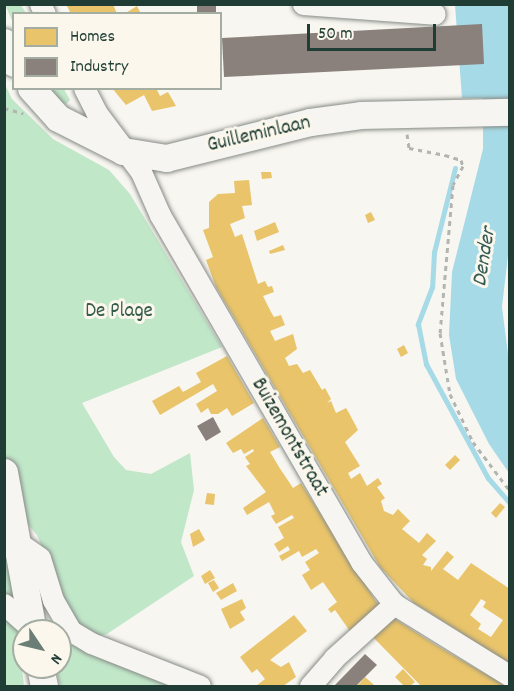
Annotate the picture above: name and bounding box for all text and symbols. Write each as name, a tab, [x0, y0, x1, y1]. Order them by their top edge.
legend	[12, 12, 222, 90]
scale bar	[310, 12, 439, 50]
text: 50 m	[318, 22, 353, 47]
text: Homes	[70, 25, 115, 50]
text: Industry	[70, 55, 128, 80]
street label: Guilleminlaan	[205, 111, 313, 159]
water label: Dender	[467, 226, 503, 288]
park label: De Plage	[85, 299, 153, 325]
street label: Buizemontstraat	[245, 374, 333, 502]
north arrow	[12, 619, 72, 679]
text: N	[44, 649, 67, 668]

